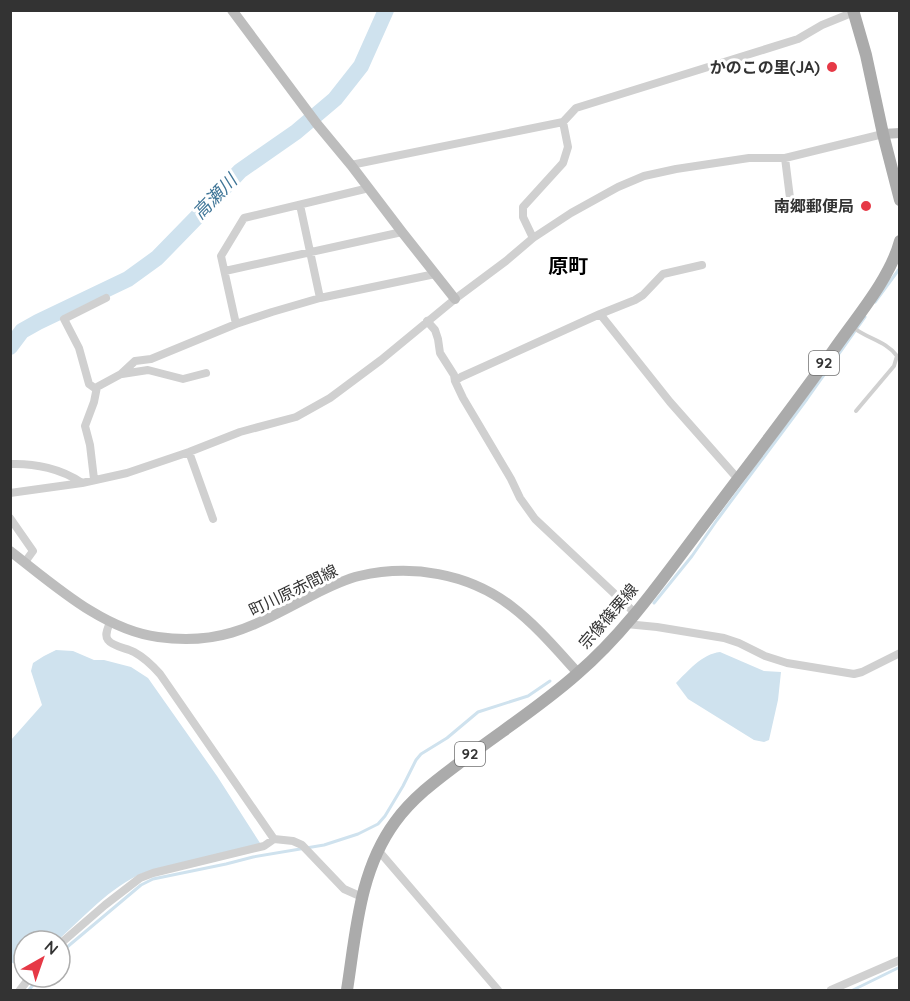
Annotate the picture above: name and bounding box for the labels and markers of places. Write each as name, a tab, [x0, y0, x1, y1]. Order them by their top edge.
place label: かのこの里(JA)	[710, 57, 820, 77]
marker: かのこの里(JA)	[825, 60, 839, 74]
place label: 南郷郵便局	[774, 196, 854, 216]
marker: 南郷郵便局	[859, 199, 873, 213]

